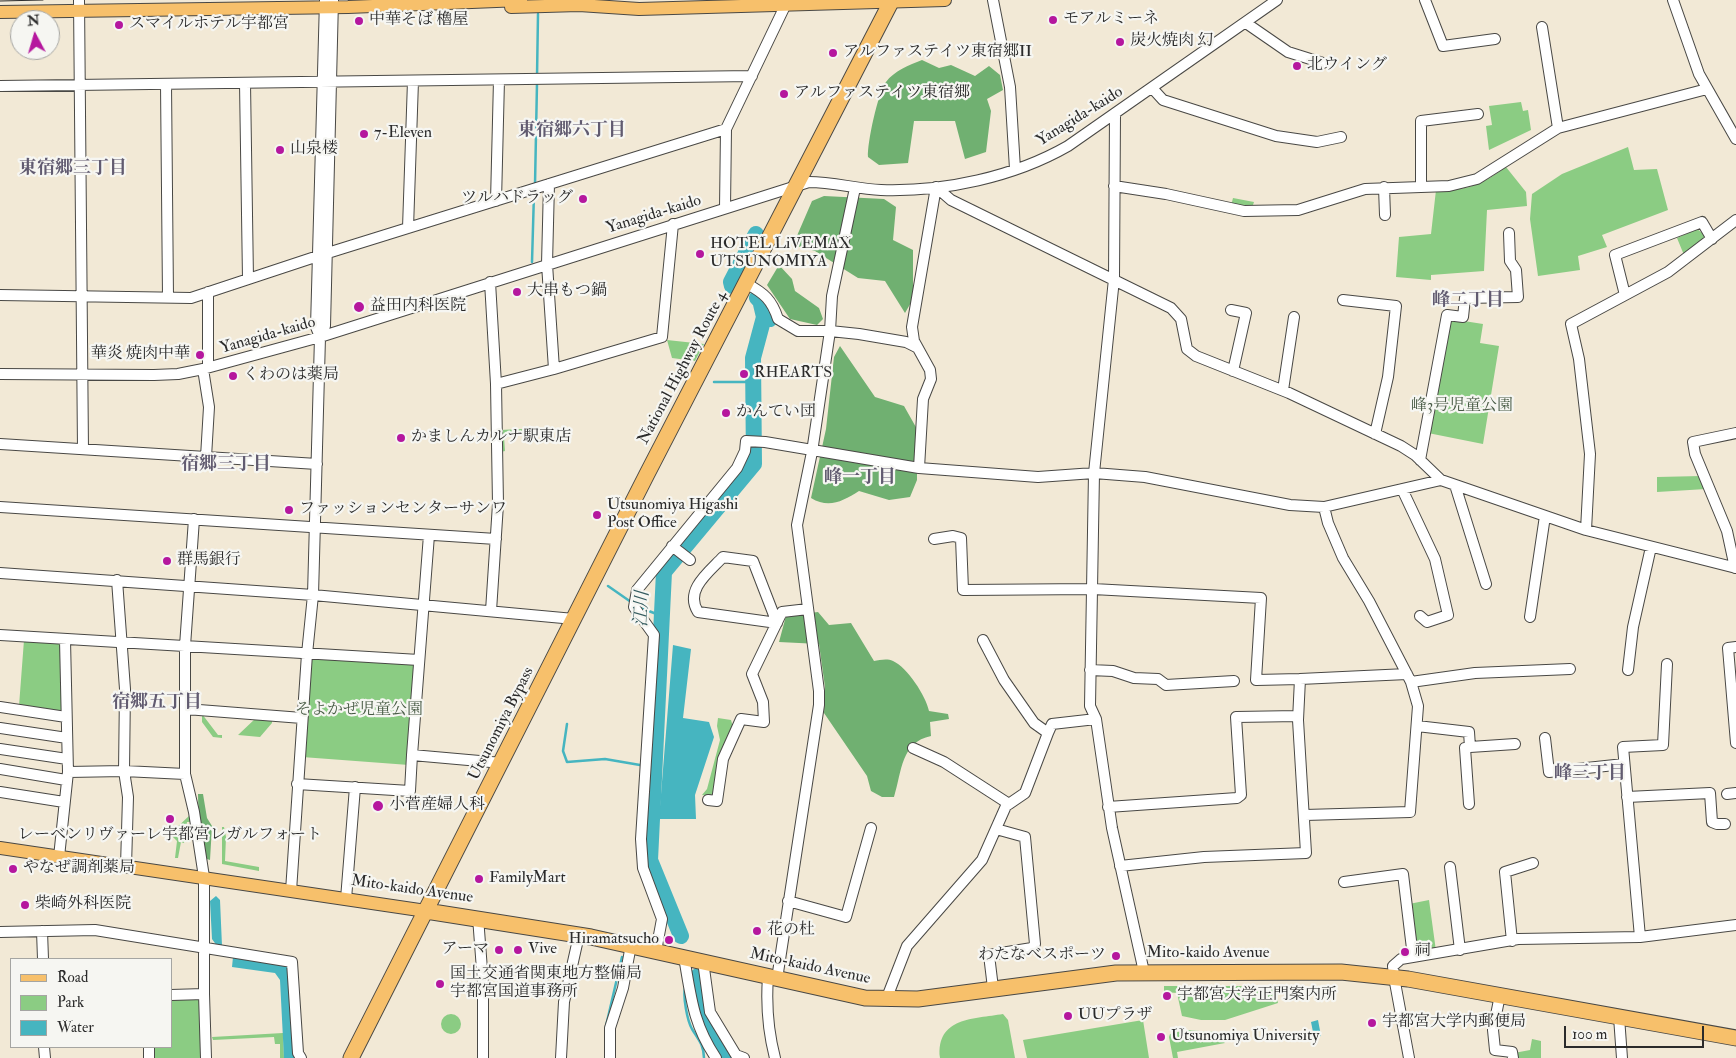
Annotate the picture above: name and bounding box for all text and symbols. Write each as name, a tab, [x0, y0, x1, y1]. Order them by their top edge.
north arrow	[10, 10, 60, 60]
place label: モアルミーネ	[1063, 10, 1159, 30]
text: N	[26, 11, 41, 30]
place label: 中華そば 櫓屋	[369, 11, 468, 31]
marker: モアルミーネ	[1047, 14, 1059, 26]
place label: スマイルホテル宇都宮	[129, 15, 289, 35]
marker: 中華そば 櫓屋	[353, 15, 365, 27]
marker: スマイルホテル宇都宮	[113, 19, 125, 31]
place label: 炭火焼肉 幻	[1130, 32, 1213, 52]
marker: 炭火焼肉 幻	[1114, 36, 1126, 48]
place label: アルファステイツ東宿郷II	[843, 43, 1032, 63]
marker: アルファステイツ東宿郷II	[827, 47, 839, 59]
place label: 北ウイング	[1307, 56, 1387, 76]
marker: 北ウイング	[1291, 60, 1303, 72]
street label: Yanagida-kaido	[1033, 83, 1127, 151]
place label: アルファステイツ東宿郷	[794, 84, 970, 104]
marker: アルファステイツ東宿郷	[778, 88, 790, 100]
district label: 東宿郷六丁目	[518, 120, 626, 142]
place label: 7-Eleven	[374, 124, 432, 144]
marker: 7-Eleven	[358, 128, 370, 140]
place label: 山泉楼	[290, 140, 338, 160]
marker: 山泉楼	[274, 144, 286, 156]
district label: 東宿郷三丁目	[19, 158, 127, 180]
place label: ツルハドラッグ	[461, 189, 573, 209]
street label: Yanagida-kaido	[604, 191, 704, 239]
marker: ツルハドラッグ	[577, 193, 589, 205]
place label: HOTEL LiVEMAX UTSUNOMIYA	[710, 235, 851, 273]
marker: HOTEL LiVEMAX UTSUNOMIYA	[694, 248, 706, 260]
place label: 大串もつ鍋	[527, 282, 607, 302]
marker: 大串もつ鍋	[511, 286, 523, 298]
street label: National Highway Route 4	[634, 288, 732, 448]
district label: 峰二丁目	[1432, 290, 1504, 312]
place label: 益田内科医院	[370, 297, 466, 317]
marker: 益田内科医院	[352, 300, 366, 314]
street label: Yanagida-kaido	[218, 313, 318, 359]
place label: 華炎 焼肉中華	[91, 345, 190, 365]
marker: 華炎 焼肉中華	[194, 349, 206, 361]
place label: RHEARTS	[754, 364, 832, 384]
place label: くわのは薬局	[243, 366, 339, 386]
marker: RHEARTS	[738, 368, 750, 380]
marker: くわのは薬局	[227, 370, 239, 382]
park label: 峰3号児童公園	[1411, 397, 1513, 417]
place label: かんてい団	[736, 403, 816, 423]
marker: かんてい団	[720, 407, 732, 419]
place label: かましんカルナ駅東店	[411, 428, 571, 448]
marker: かましんカルナ駅東店	[395, 432, 407, 444]
district label: 宿郷三丁目	[181, 454, 271, 476]
district label: 峰一丁目	[824, 467, 896, 489]
place label: Utsunomiya Higashi Post Office	[607, 496, 738, 534]
place label: ファッションセンターサンワ	[299, 500, 507, 520]
marker: ファッションセンターサンワ	[283, 504, 295, 516]
marker: Utsunomiya Higashi Post Office	[591, 509, 603, 521]
place label: 群馬銀行	[177, 551, 241, 571]
marker: 群馬銀行	[161, 555, 173, 567]
water label: 江川	[631, 590, 655, 628]
street label: Utsunomiya Bypass	[465, 664, 539, 784]
district label: 宿郷五丁目	[112, 692, 202, 714]
park label: そよかぜ児童公園	[295, 701, 423, 721]
district label: 峰三丁目	[1554, 763, 1626, 785]
place label: 小菅産婦人科	[389, 796, 485, 816]
marker: 小菅産婦人科	[371, 799, 385, 813]
marker: レーベンリヴァーレ宇都宮レガルフォート	[164, 813, 176, 825]
place label: レーベンリヴァーレ宇都宮レガルフォート	[18, 826, 322, 846]
place label: やなぜ調剤薬局	[23, 859, 135, 879]
marker: やなぜ調剤薬局	[7, 863, 19, 875]
place label: FamilyMart	[489, 869, 566, 889]
street label: Mito-kaido Avenue	[350, 872, 474, 908]
marker: FamilyMart	[473, 873, 485, 885]
place label: 柴崎外科医院	[35, 895, 131, 915]
marker: 柴崎外科医院	[19, 899, 31, 911]
place label: 花の杜	[767, 921, 815, 941]
marker: 花の杜	[751, 925, 763, 937]
place label: Hiramatsucho	[569, 930, 659, 950]
marker: Hiramatsucho	[663, 934, 675, 946]
place label: アーマ	[441, 940, 489, 960]
place label: Vive	[528, 940, 557, 960]
place label: 祠	[1415, 942, 1431, 962]
marker: アーマ	[493, 944, 505, 956]
marker: Vive	[512, 944, 524, 956]
street label: Mito-kaido Avenue	[1147, 944, 1269, 964]
street label: Mito-kaido Avenue	[748, 945, 872, 989]
place label: わたなべスポーツ	[978, 946, 1106, 966]
marker: 祠	[1399, 946, 1411, 958]
marker: わたなべスポーツ	[1110, 950, 1122, 962]
legend	[10, 958, 172, 1048]
place label: 国土交通省関東地方整備局 宇都宮国道事務所	[450, 965, 642, 1003]
text: Road	[57, 968, 88, 987]
marker: 国土交通省関東地方整備局 宇都宮国道事務所	[434, 978, 446, 990]
place label: 宇都宮大学正門案内所	[1177, 986, 1337, 1006]
marker: 宇都宮大学正門案内所	[1161, 990, 1173, 1002]
text: Park	[57, 993, 84, 1012]
place label: UUプラザ	[1078, 1006, 1153, 1026]
marker: UUプラザ	[1062, 1010, 1074, 1022]
place label: 宇都宮大学内郵便局	[1382, 1013, 1526, 1033]
scale bar	[1566, 1016, 1706, 1048]
marker: 宇都宮大学内郵便局	[1366, 1017, 1378, 1029]
text: Water	[57, 1018, 94, 1037]
text: 100 m	[1572, 1025, 1607, 1044]
place label: Utsunomiya University	[1171, 1027, 1319, 1047]
marker: Utsunomiya University	[1155, 1031, 1167, 1043]

